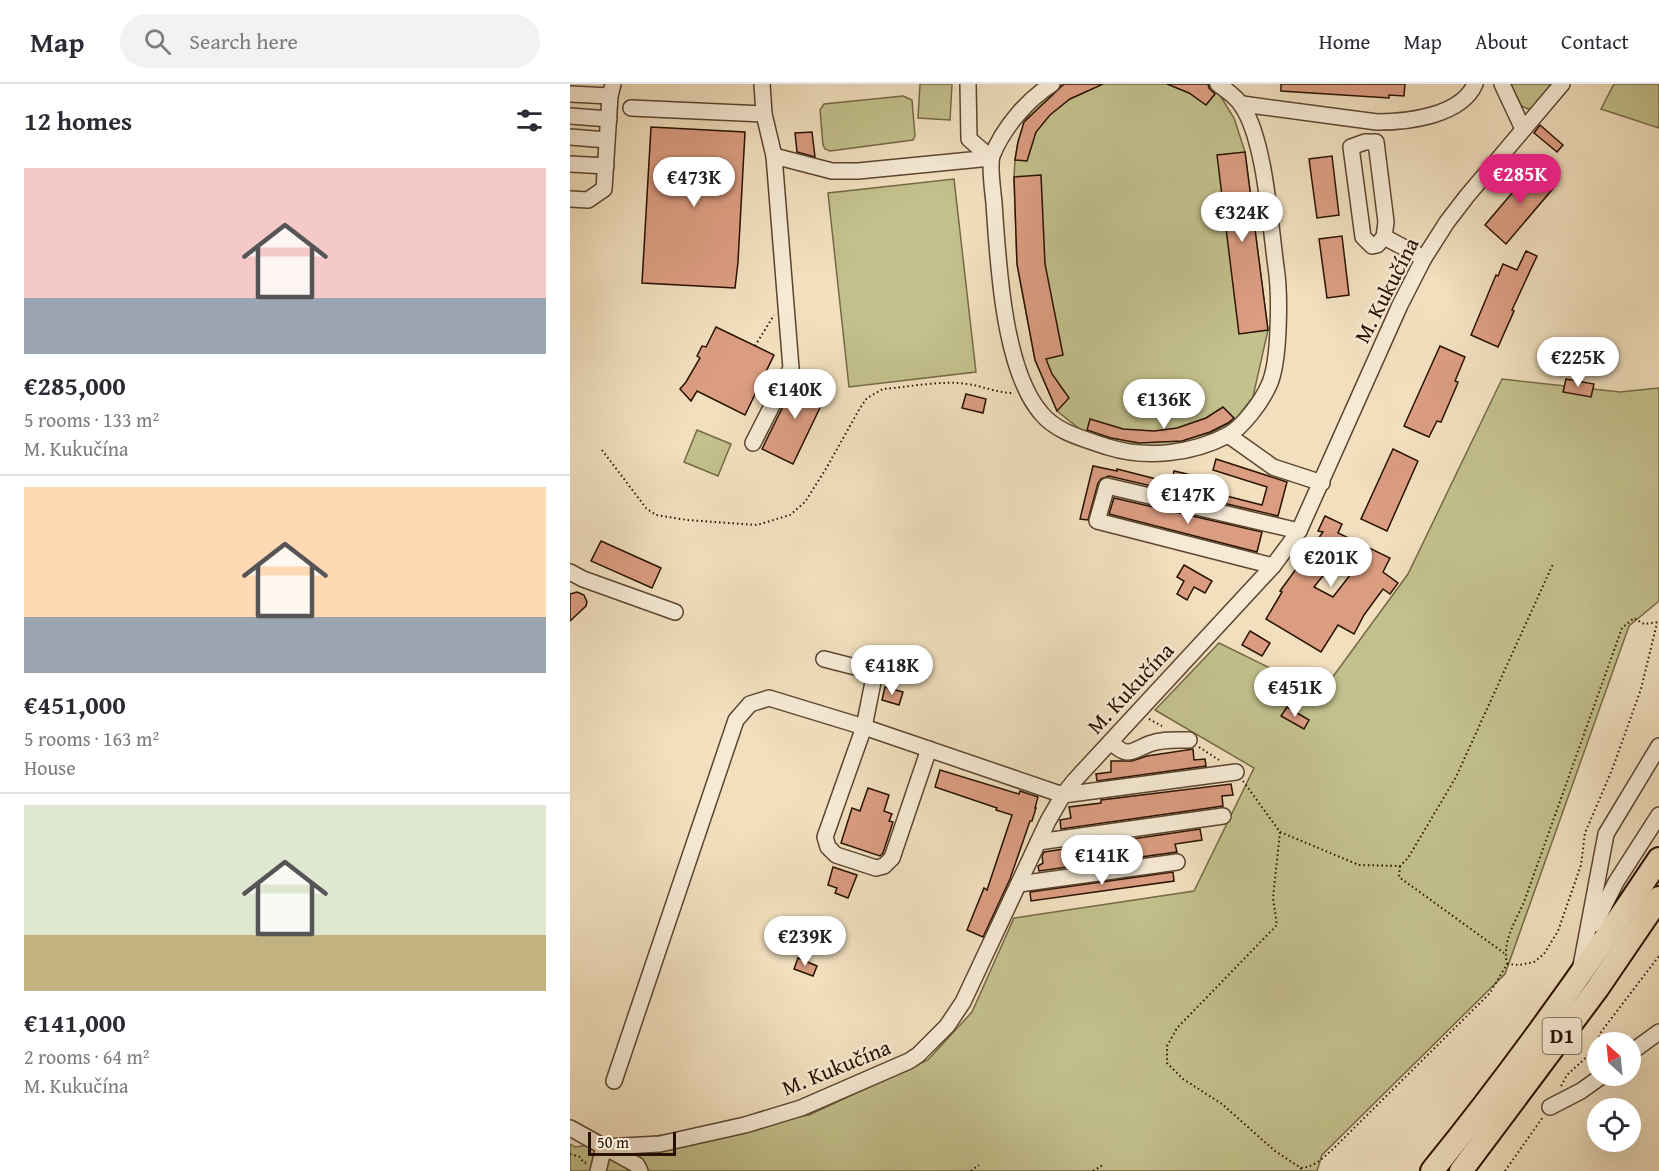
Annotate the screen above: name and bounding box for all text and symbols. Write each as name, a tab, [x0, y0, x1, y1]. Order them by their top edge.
search box	[120, 14, 540, 68]
text: Map	[30, 21, 84, 62]
icon: search	[141, 25, 174, 58]
text: Search here	[189, 25, 298, 57]
text: Home	[1319, 26, 1370, 57]
text: Map	[1403, 26, 1442, 57]
text: About	[1475, 26, 1528, 57]
text: Contact	[1561, 26, 1629, 57]
text: 12 homes	[24, 101, 132, 140]
icon: filters	[513, 104, 546, 137]
pin: €285K	[1478, 154, 1562, 205]
pin: €473K	[652, 157, 736, 208]
text: €285K	[1493, 159, 1547, 188]
text: €473K	[667, 162, 721, 191]
pin: €324K	[1200, 192, 1284, 243]
text: €324K	[1215, 197, 1269, 226]
icon: home	[231, 207, 339, 315]
street label: M. Kukučína	[1346, 231, 1427, 348]
pin: €225K	[1536, 337, 1620, 388]
text: €225K	[1551, 342, 1605, 371]
text: €285,000	[24, 366, 126, 405]
pin: €140K	[753, 369, 837, 420]
text: €140K	[768, 374, 822, 403]
pin: €136K	[1122, 379, 1206, 430]
text: €136K	[1137, 384, 1191, 413]
text: 5 rooms · 133 m²	[24, 405, 159, 434]
text: M. Kukučína	[24, 434, 128, 463]
pin: €147K	[1146, 474, 1230, 525]
text: €147K	[1161, 479, 1215, 508]
icon: home	[231, 526, 339, 634]
pin: €201K	[1289, 537, 1373, 588]
text: €201K	[1304, 542, 1358, 571]
street label: M. Kukučína	[1079, 635, 1181, 741]
pin: €418K	[850, 645, 934, 696]
text: €418K	[865, 650, 919, 679]
pin: €451K	[1253, 667, 1337, 718]
text: €451K	[1268, 672, 1322, 701]
text: €451,000	[24, 685, 126, 724]
text: 5 rooms · 163 m²	[24, 724, 159, 753]
text: House	[24, 753, 76, 782]
pin: €141K	[1060, 835, 1144, 886]
text: €141K	[1075, 840, 1129, 869]
icon: home	[231, 844, 339, 952]
pin: €239K	[763, 916, 847, 967]
text: €239K	[778, 921, 832, 950]
text: €141,000	[24, 1003, 126, 1042]
road number: D1	[1542, 1018, 1582, 1054]
street label: M. Kukučína	[777, 1030, 896, 1103]
north arrow	[1587, 1032, 1641, 1086]
map controls	[1587, 1032, 1641, 1152]
text: 2 rooms · 64 m²	[24, 1042, 150, 1071]
text: M. Kukučína	[24, 1071, 128, 1100]
button: locate	[1587, 1098, 1641, 1152]
scale bar	[588, 1129, 676, 1156]
text: 50 m	[597, 1130, 629, 1154]

